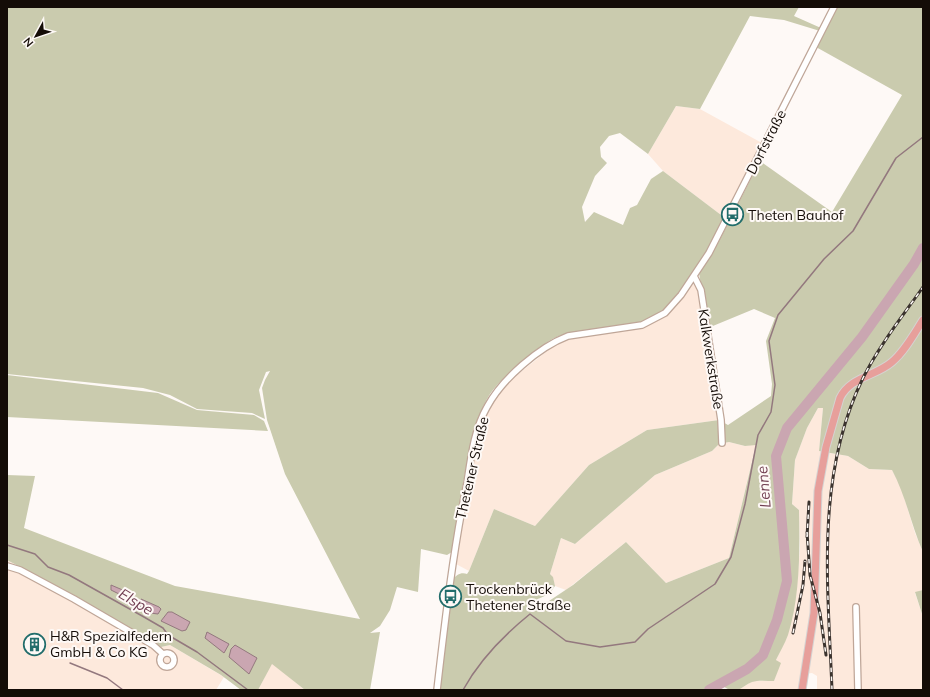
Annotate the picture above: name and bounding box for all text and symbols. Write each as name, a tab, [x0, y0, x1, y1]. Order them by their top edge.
north arrow	[16, 16, 56, 56]
text: N	[20, 35, 36, 50]
street label: Dorfstraße	[742, 107, 790, 177]
bus stop icon: Theten Bauhof	[719, 202, 745, 228]
place label: Theten Bauhof	[748, 206, 844, 224]
street label: Kalkwerkstraße	[694, 308, 728, 410]
street label: Thetener Straße	[451, 415, 493, 521]
water label: Lenne	[752, 465, 775, 509]
place label: Trockenbrück Thetener Straße	[466, 580, 571, 614]
water label: Elspe	[116, 584, 157, 619]
bus stop icon: Trockenbrück Thetener Straße	[438, 584, 464, 610]
place label: H&R Spezialfedern GmbH & Co KG	[50, 627, 172, 661]
building icon: H&R Spezialfedern GmbH & Co KG	[21, 631, 47, 657]

